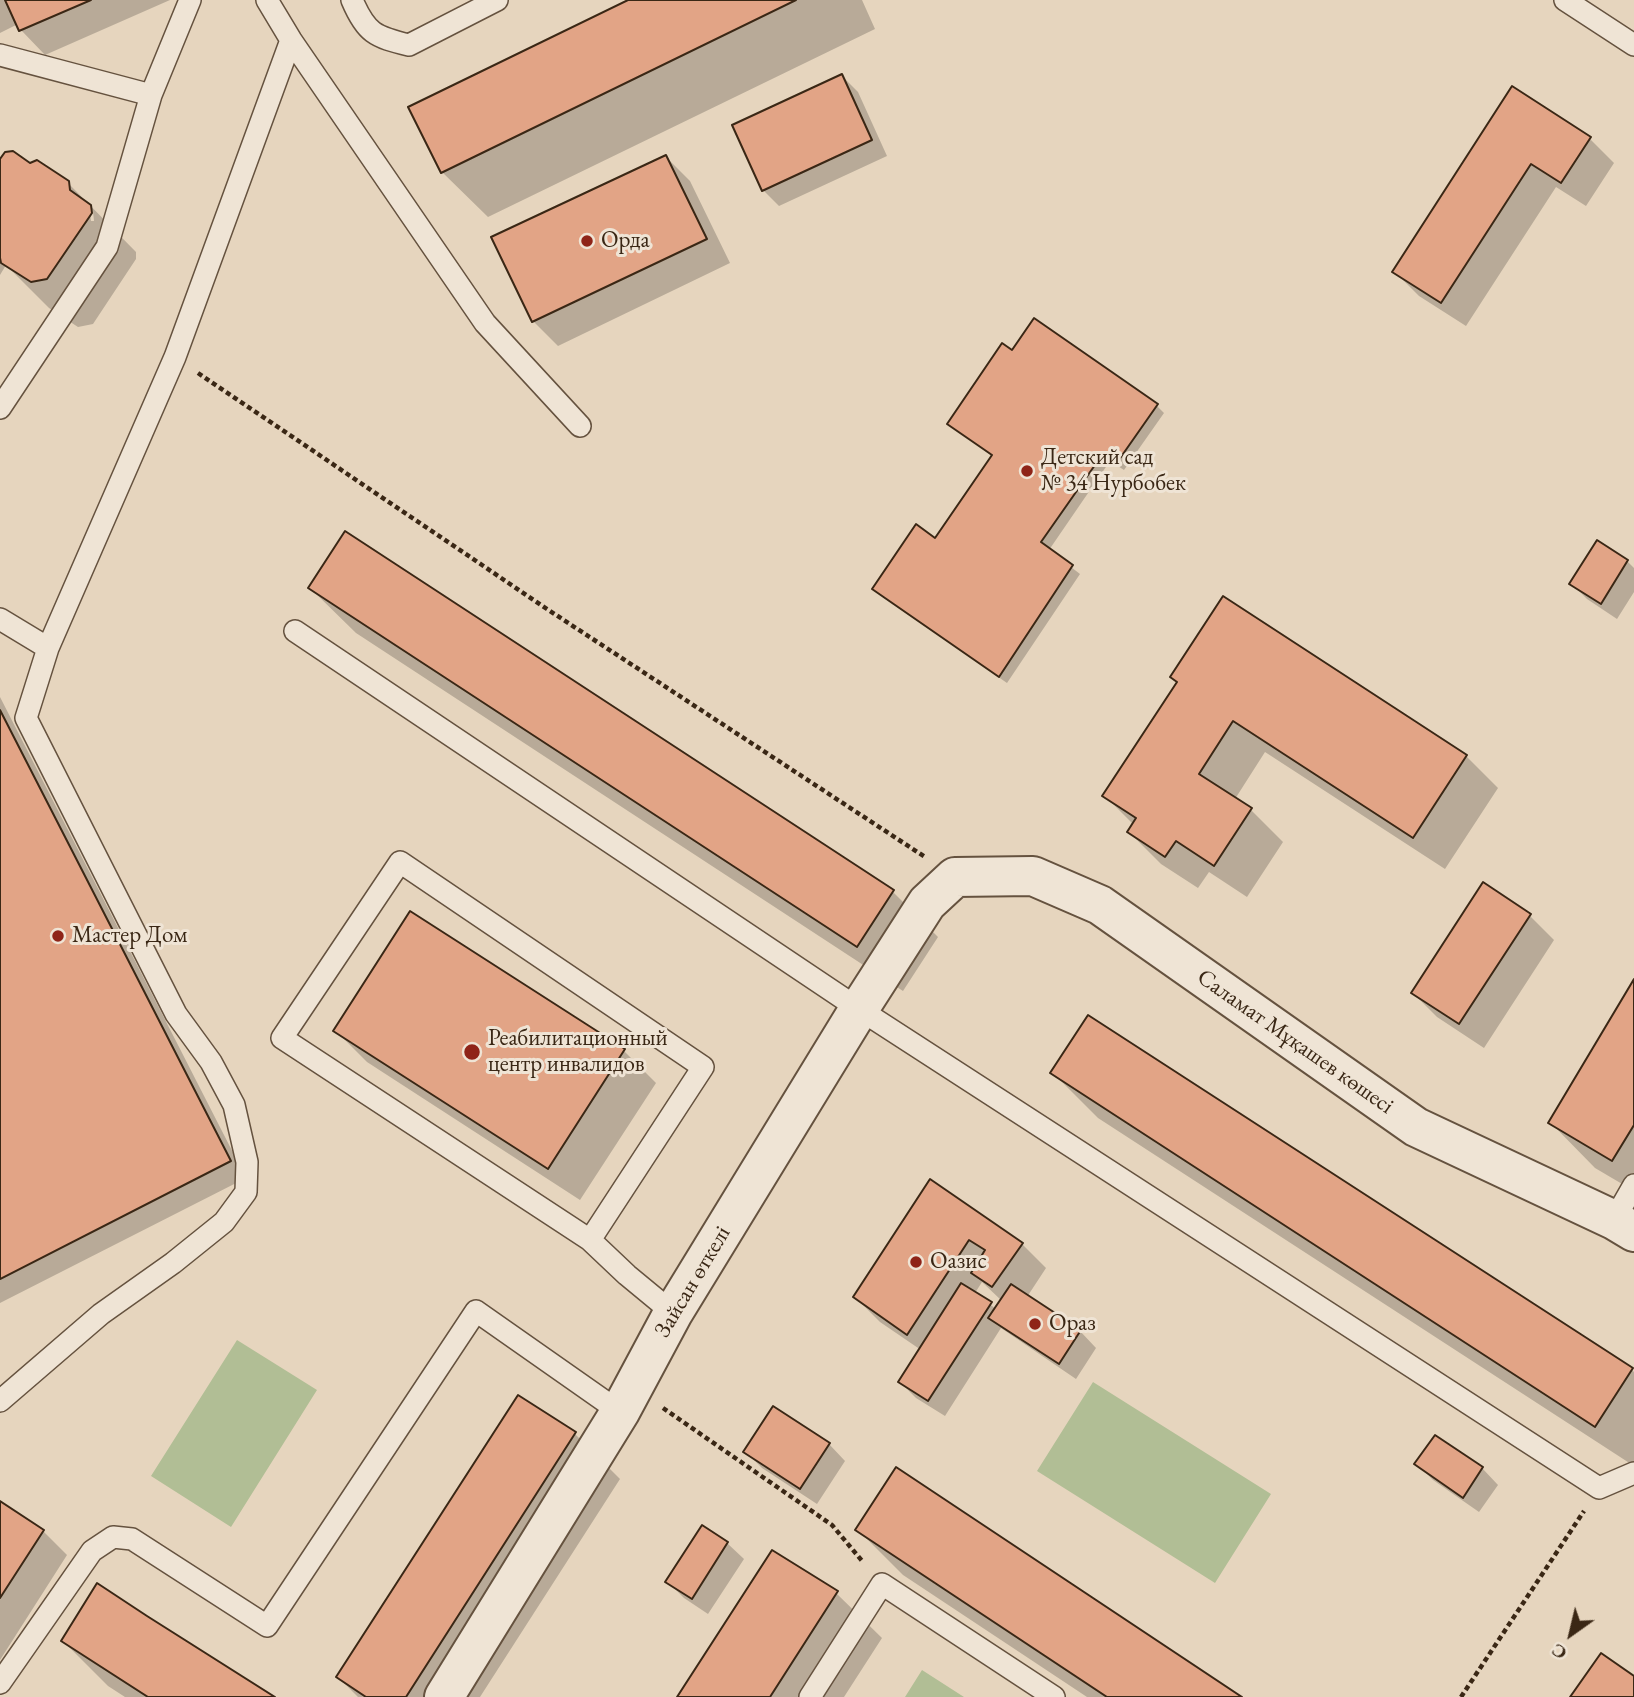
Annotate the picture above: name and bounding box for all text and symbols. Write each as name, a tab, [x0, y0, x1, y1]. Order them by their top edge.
place label: Орда	[601, 227, 650, 255]
marker: Орда	[579, 233, 595, 249]
place label: Детский сад № 34 Нурбобек	[1041, 444, 1186, 498]
marker: Детский сад № 34 Нурбобек	[1019, 463, 1035, 479]
place label: Мастер Дом	[72, 922, 187, 950]
marker: Мастер Дом	[50, 928, 66, 944]
street label: Саламат Мұқашев көшесі	[1191, 964, 1399, 1120]
place label: Реабилитационный центр инвалидов	[488, 1025, 668, 1079]
marker: Реабилитационный центр инвалидов	[462, 1042, 482, 1062]
street label: Зайсан өткелі	[649, 1221, 737, 1343]
place label: Оазис	[930, 1248, 987, 1276]
marker: Оазис	[908, 1254, 924, 1270]
place label: Ораз	[1049, 1310, 1096, 1338]
marker: Ораз	[1027, 1316, 1043, 1332]
north arrow	[1536, 1599, 1606, 1669]
text: С	[1546, 1638, 1572, 1666]

